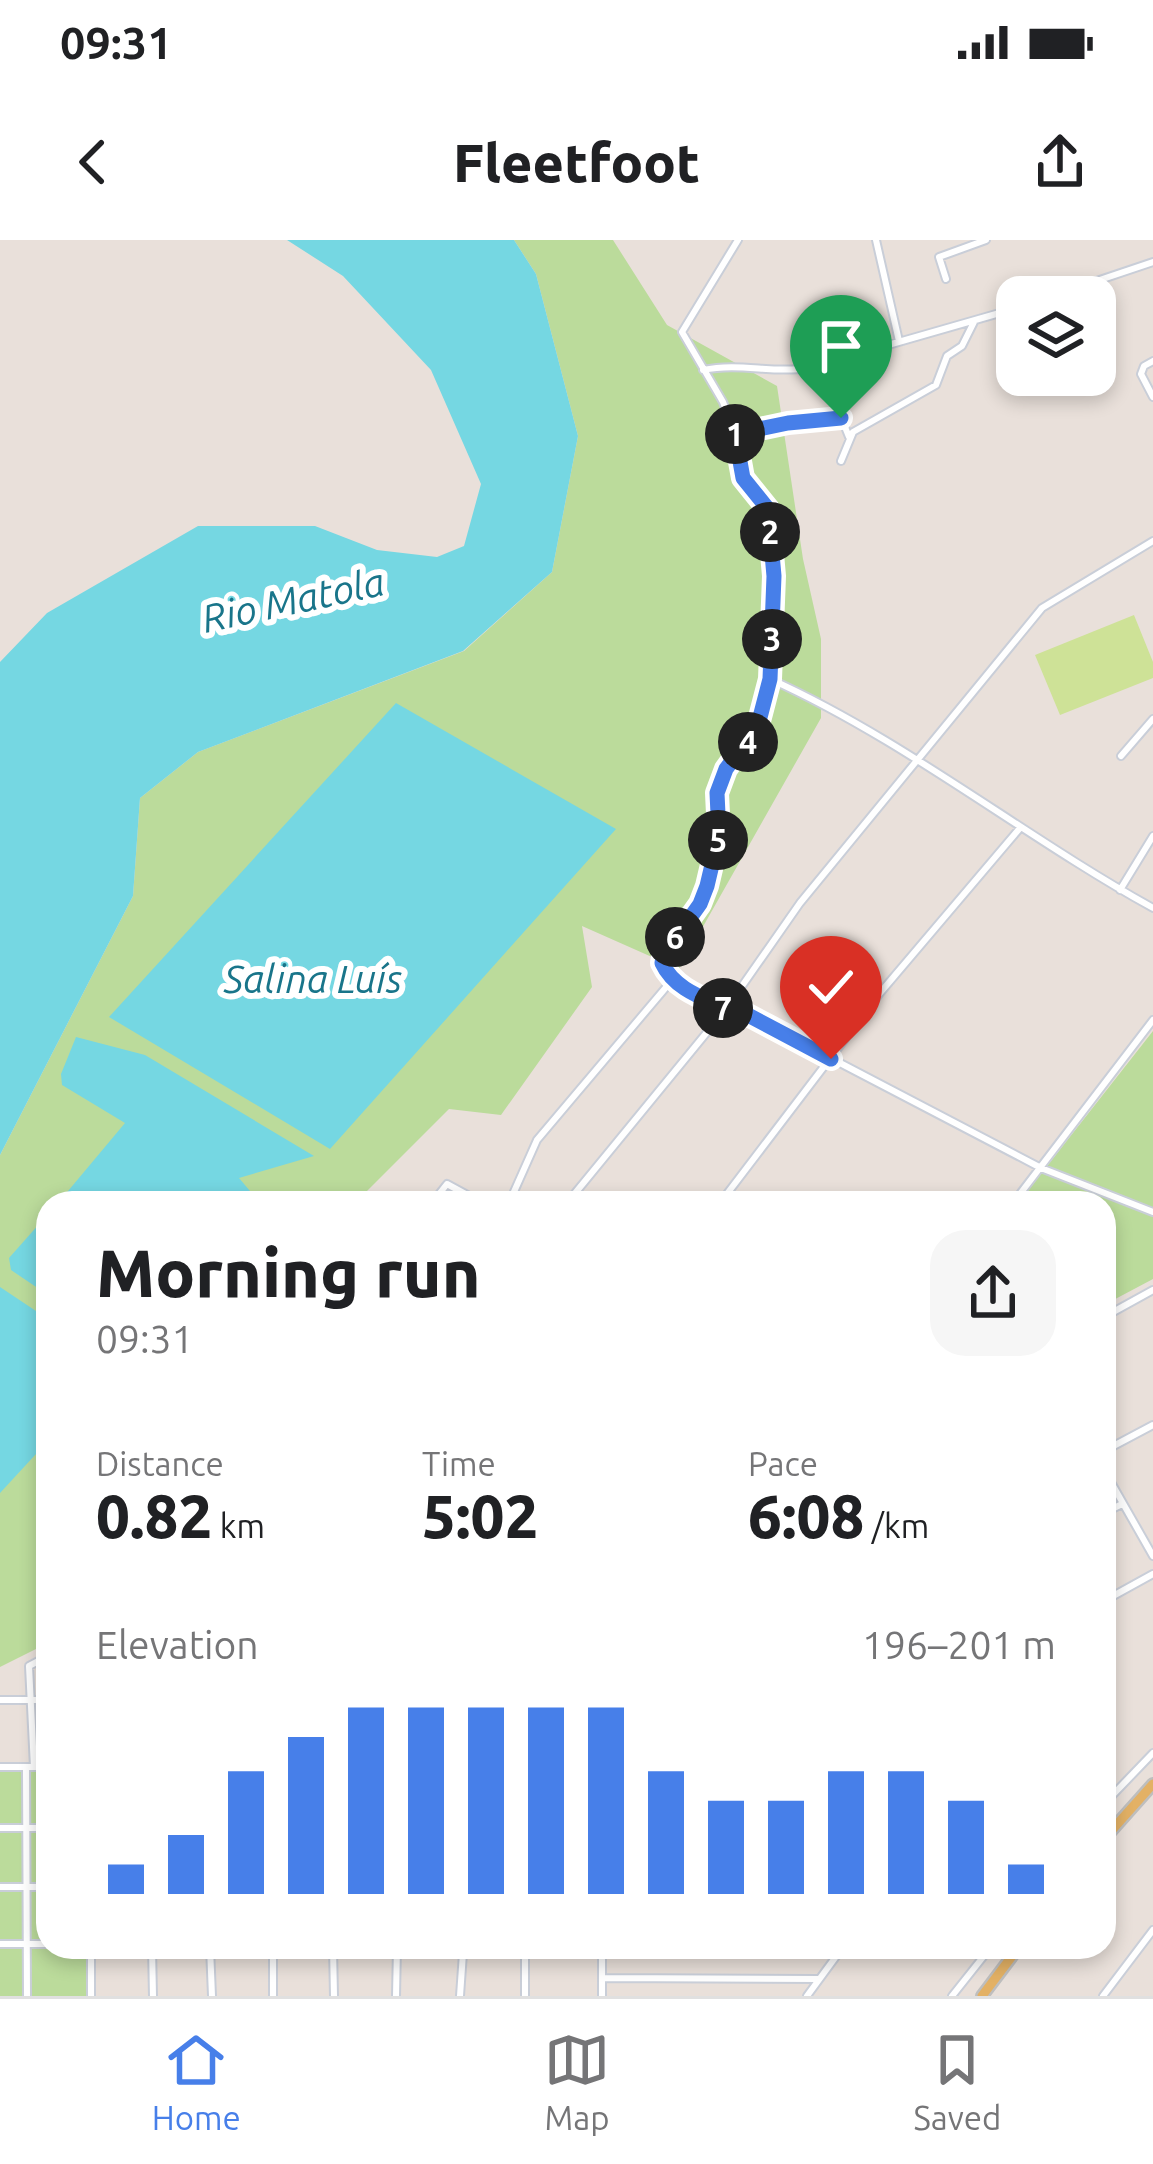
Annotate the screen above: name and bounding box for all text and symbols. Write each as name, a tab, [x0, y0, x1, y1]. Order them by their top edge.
text: 09:31	[60, 17, 173, 68]
icon: back	[60, 129, 126, 195]
icon: share	[1027, 129, 1093, 195]
text: Fleetfoot	[453, 132, 700, 192]
map controls	[996, 276, 1116, 396]
button: layers	[996, 276, 1116, 396]
pin	[790, 295, 892, 418]
icon: arrive	[808, 313, 874, 379]
pin: 1	[705, 404, 765, 464]
text: 1	[726, 415, 744, 452]
pin: 2	[740, 502, 800, 562]
text: 2	[761, 513, 779, 550]
water label: Rio Matola	[198, 559, 388, 640]
pin: 3	[742, 609, 802, 669]
text: 3	[763, 620, 781, 657]
pin: 4	[718, 712, 778, 772]
text: 4	[739, 723, 757, 760]
pin: 5	[688, 810, 748, 870]
text: 5	[709, 821, 727, 858]
pin: 6	[645, 907, 705, 967]
text: 6	[666, 918, 684, 955]
pin	[780, 936, 882, 1059]
icon: check	[798, 954, 864, 1020]
water label: Salina Luís	[223, 957, 402, 1000]
pin: 7	[693, 978, 753, 1038]
text: 7	[714, 989, 732, 1026]
button: share	[930, 1230, 1056, 1356]
text: Morning run	[96, 1235, 481, 1309]
text: 09:31	[96, 1317, 194, 1360]
text: Distance	[96, 1445, 224, 1482]
text: Time	[422, 1445, 496, 1482]
text: Pace	[748, 1445, 818, 1482]
text: 0.82	[96, 1482, 212, 1549]
text: 5:02	[422, 1482, 538, 1549]
text: 6:08	[748, 1482, 864, 1549]
text: km	[212, 1507, 265, 1544]
text: /km	[864, 1507, 929, 1544]
text: Elevation	[96, 1623, 259, 1666]
text: 196–201 m	[862, 1623, 1056, 1666]
tab: Home	[152, 2027, 241, 2136]
tab: Map	[544, 2027, 610, 2136]
tab: Saved	[913, 2027, 1001, 2136]

